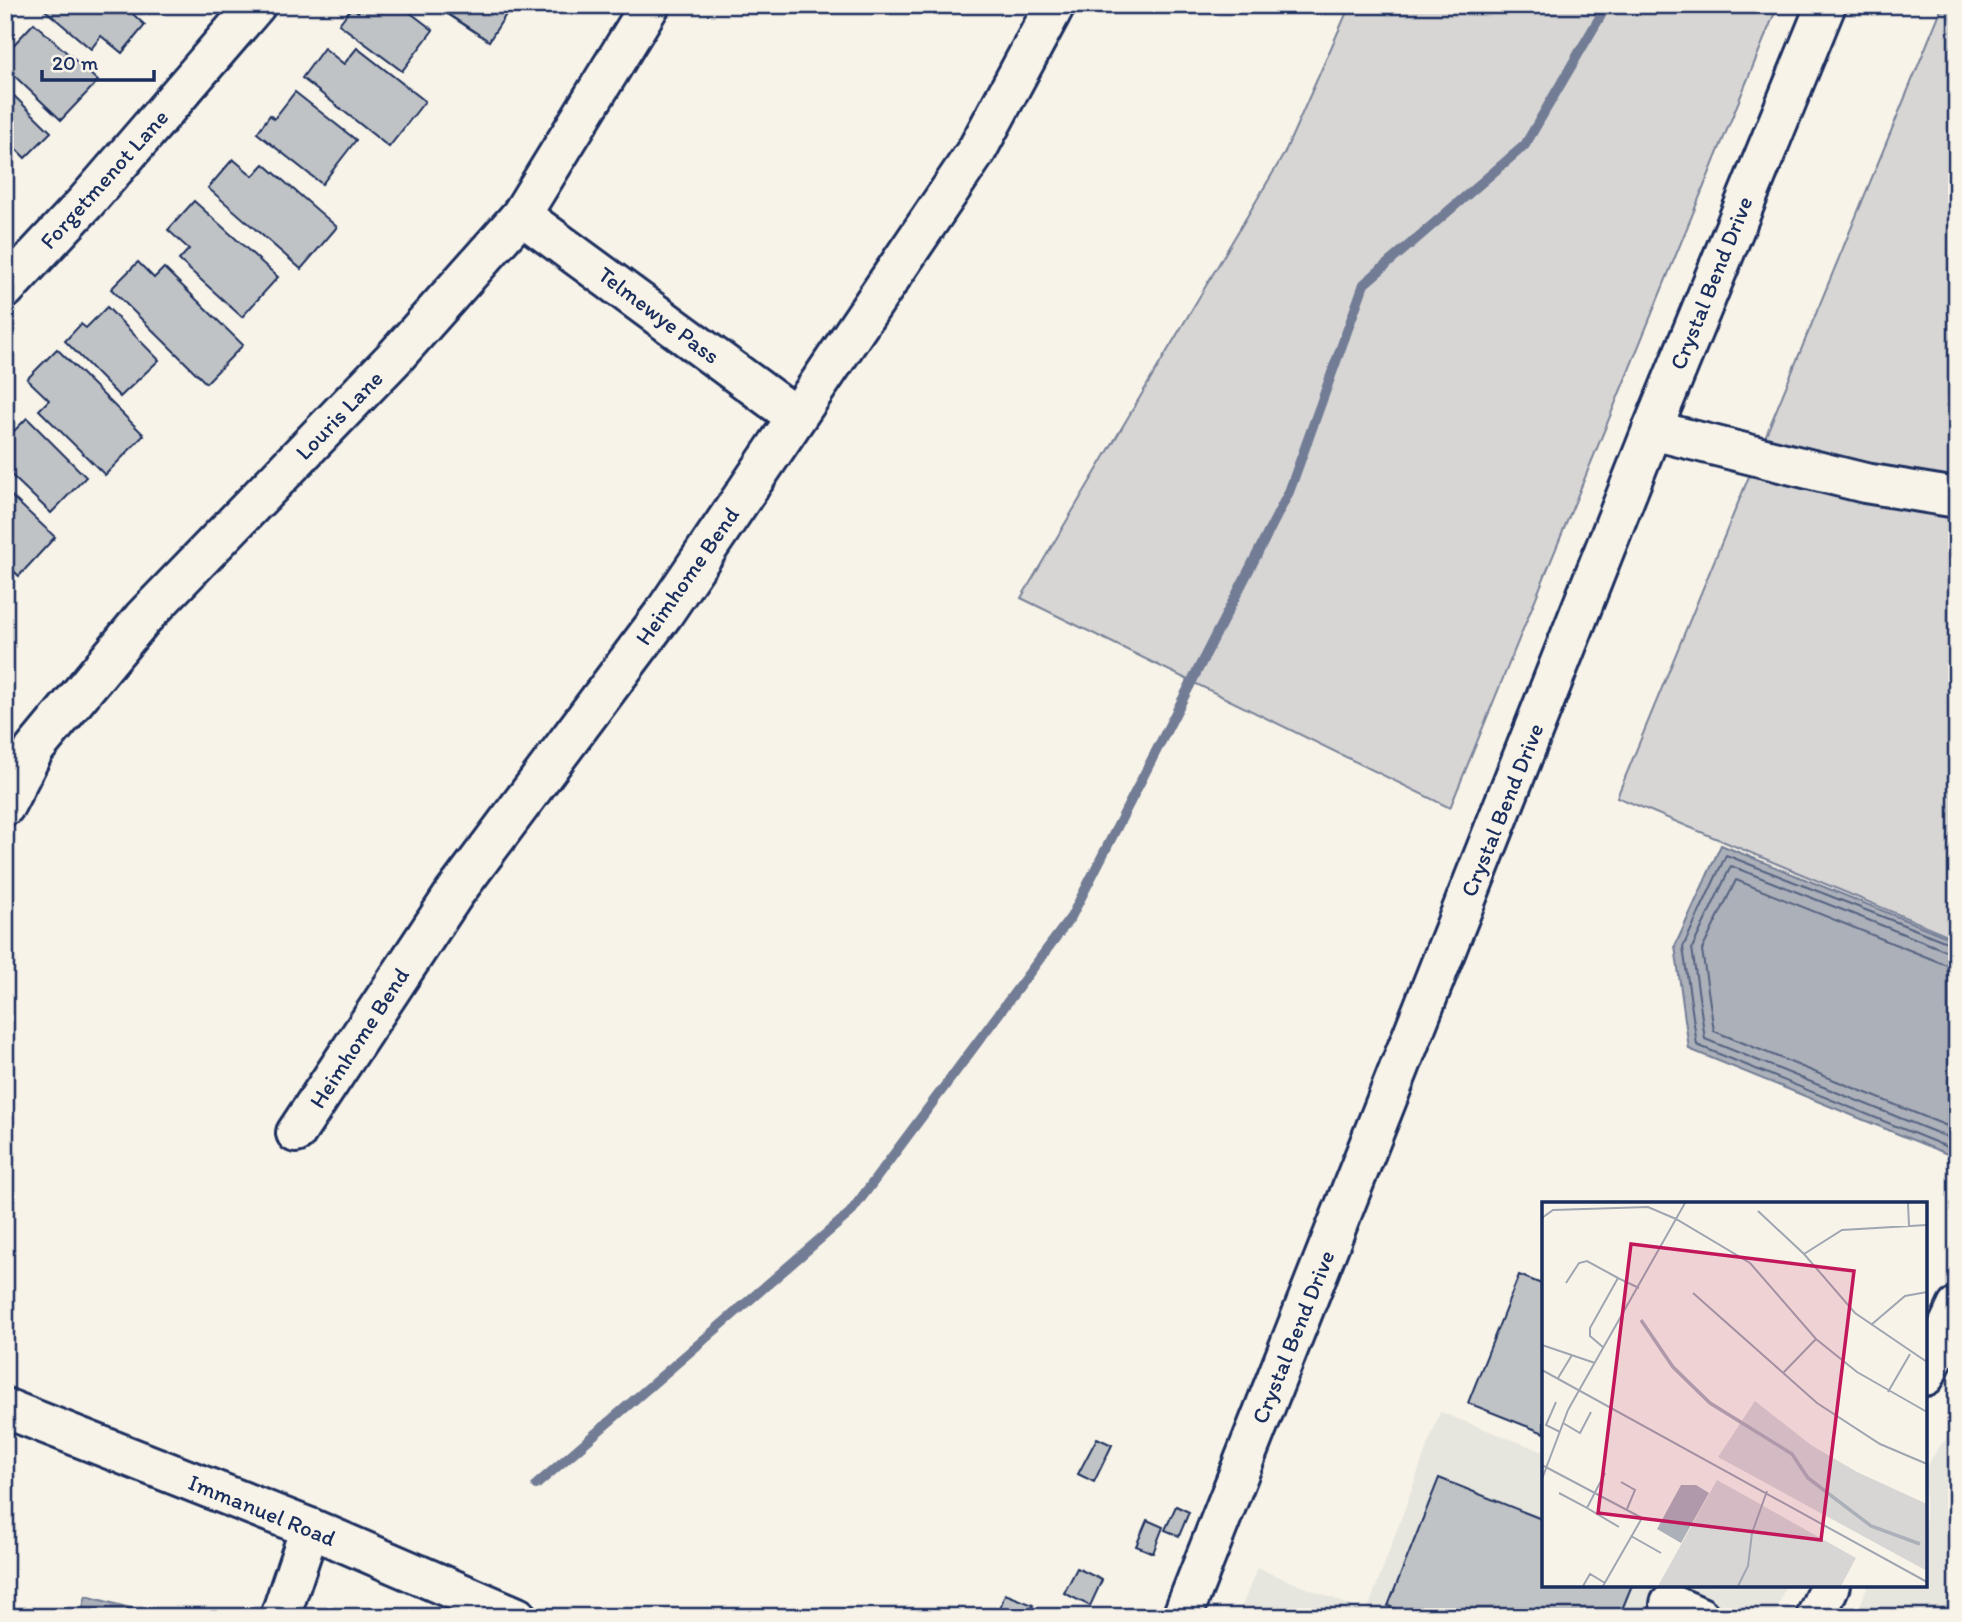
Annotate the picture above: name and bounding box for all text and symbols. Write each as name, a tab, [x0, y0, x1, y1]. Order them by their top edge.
scale bar	[42, 38, 154, 82]
text: 20 m	[52, 50, 99, 75]
street label: Forgetmenot Lane	[34, 103, 174, 255]
street label: Crystal Bend Drive	[1663, 192, 1759, 374]
street label: Telmewye Pass	[593, 260, 725, 370]
street label: Louris Lane	[289, 364, 389, 466]
street label: Heimhome Bend	[629, 502, 745, 650]
street label: Crystal Bend Drive	[1454, 719, 1550, 901]
street label: Heimhome Bend	[303, 962, 415, 1114]
inset map	[1542, 1202, 1927, 1587]
street label: Crystal Bend Drive	[1245, 1246, 1341, 1428]
street label: Immanuel Road	[184, 1468, 340, 1552]

